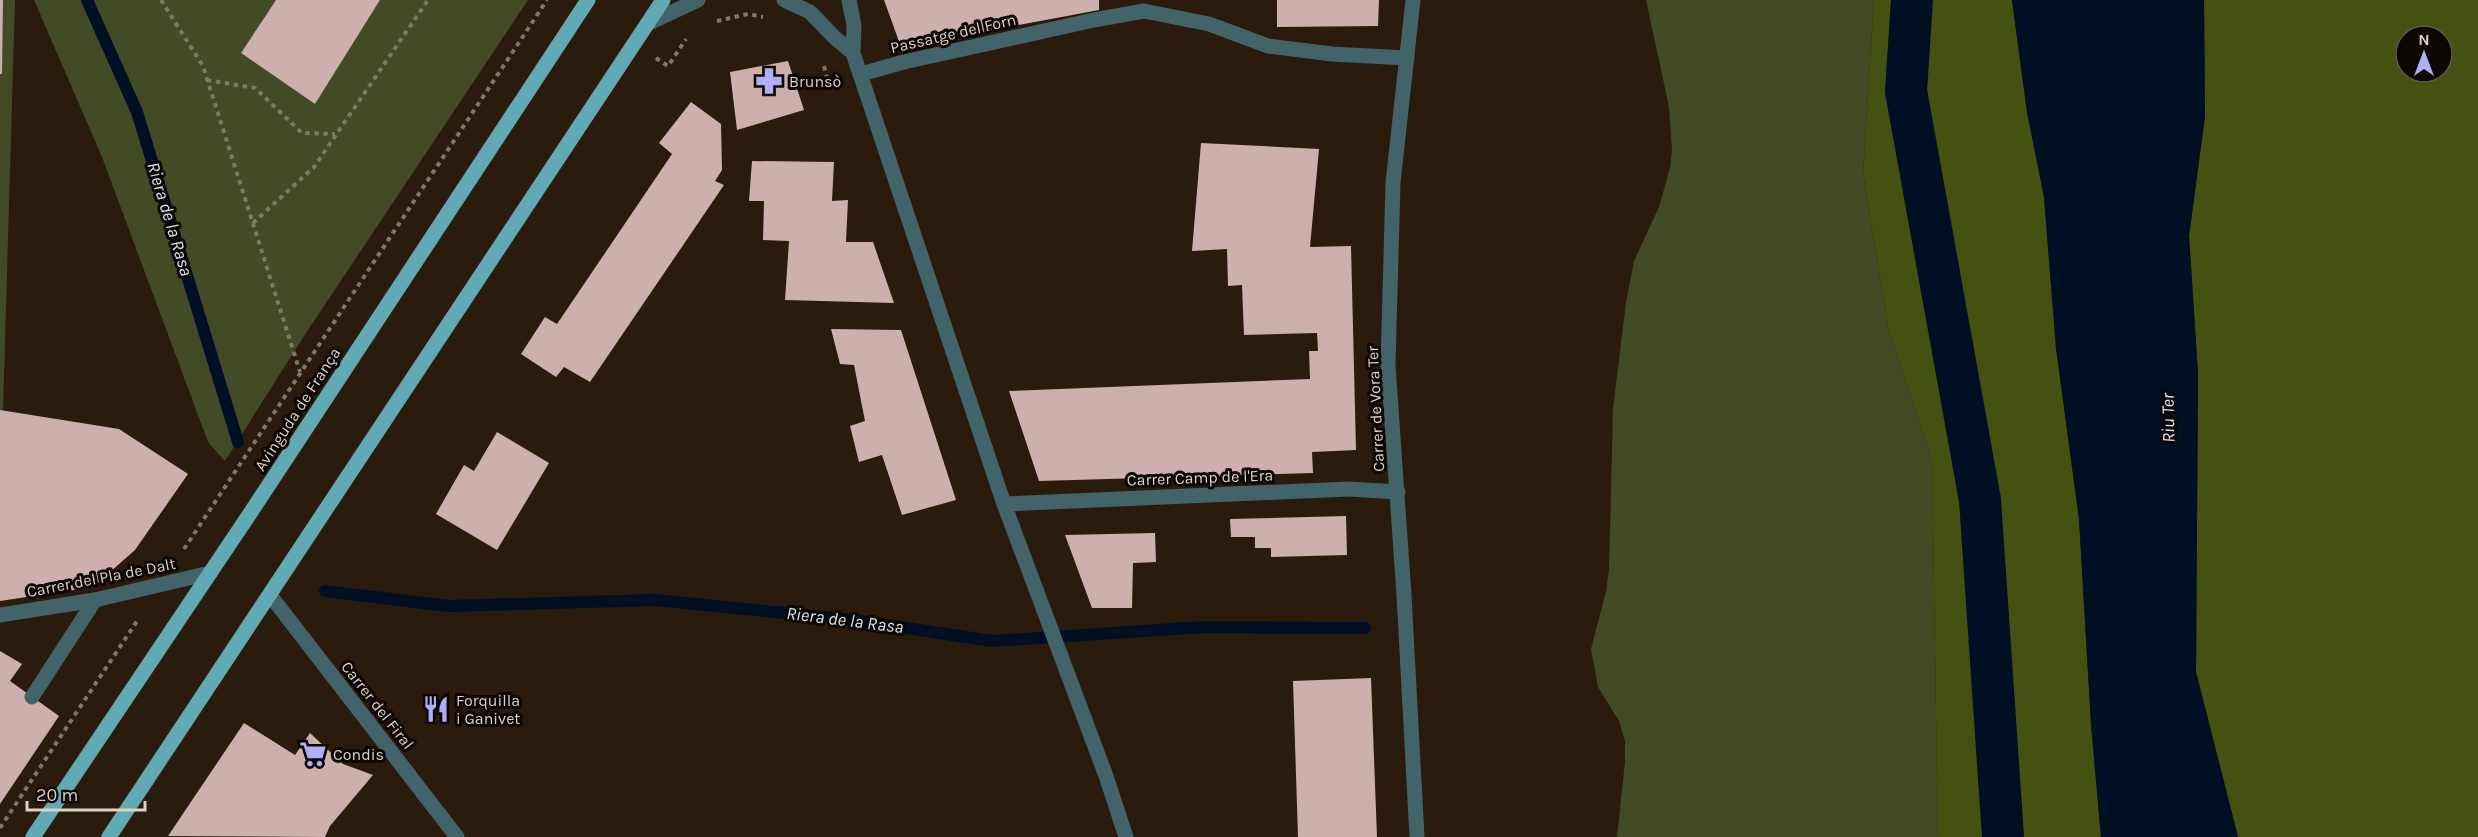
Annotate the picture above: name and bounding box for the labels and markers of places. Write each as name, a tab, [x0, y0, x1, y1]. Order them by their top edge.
pharmacy icon: Brunsò	[754, 66, 784, 96]
place label: Brunsò	[789, 72, 841, 91]
place label: Forquilla i Ganivet	[456, 691, 520, 728]
restaurant icon: Forquilla i Ganivet	[421, 694, 451, 724]
supermarket icon: Condis	[298, 739, 328, 769]
place label: Condis	[333, 745, 384, 764]

